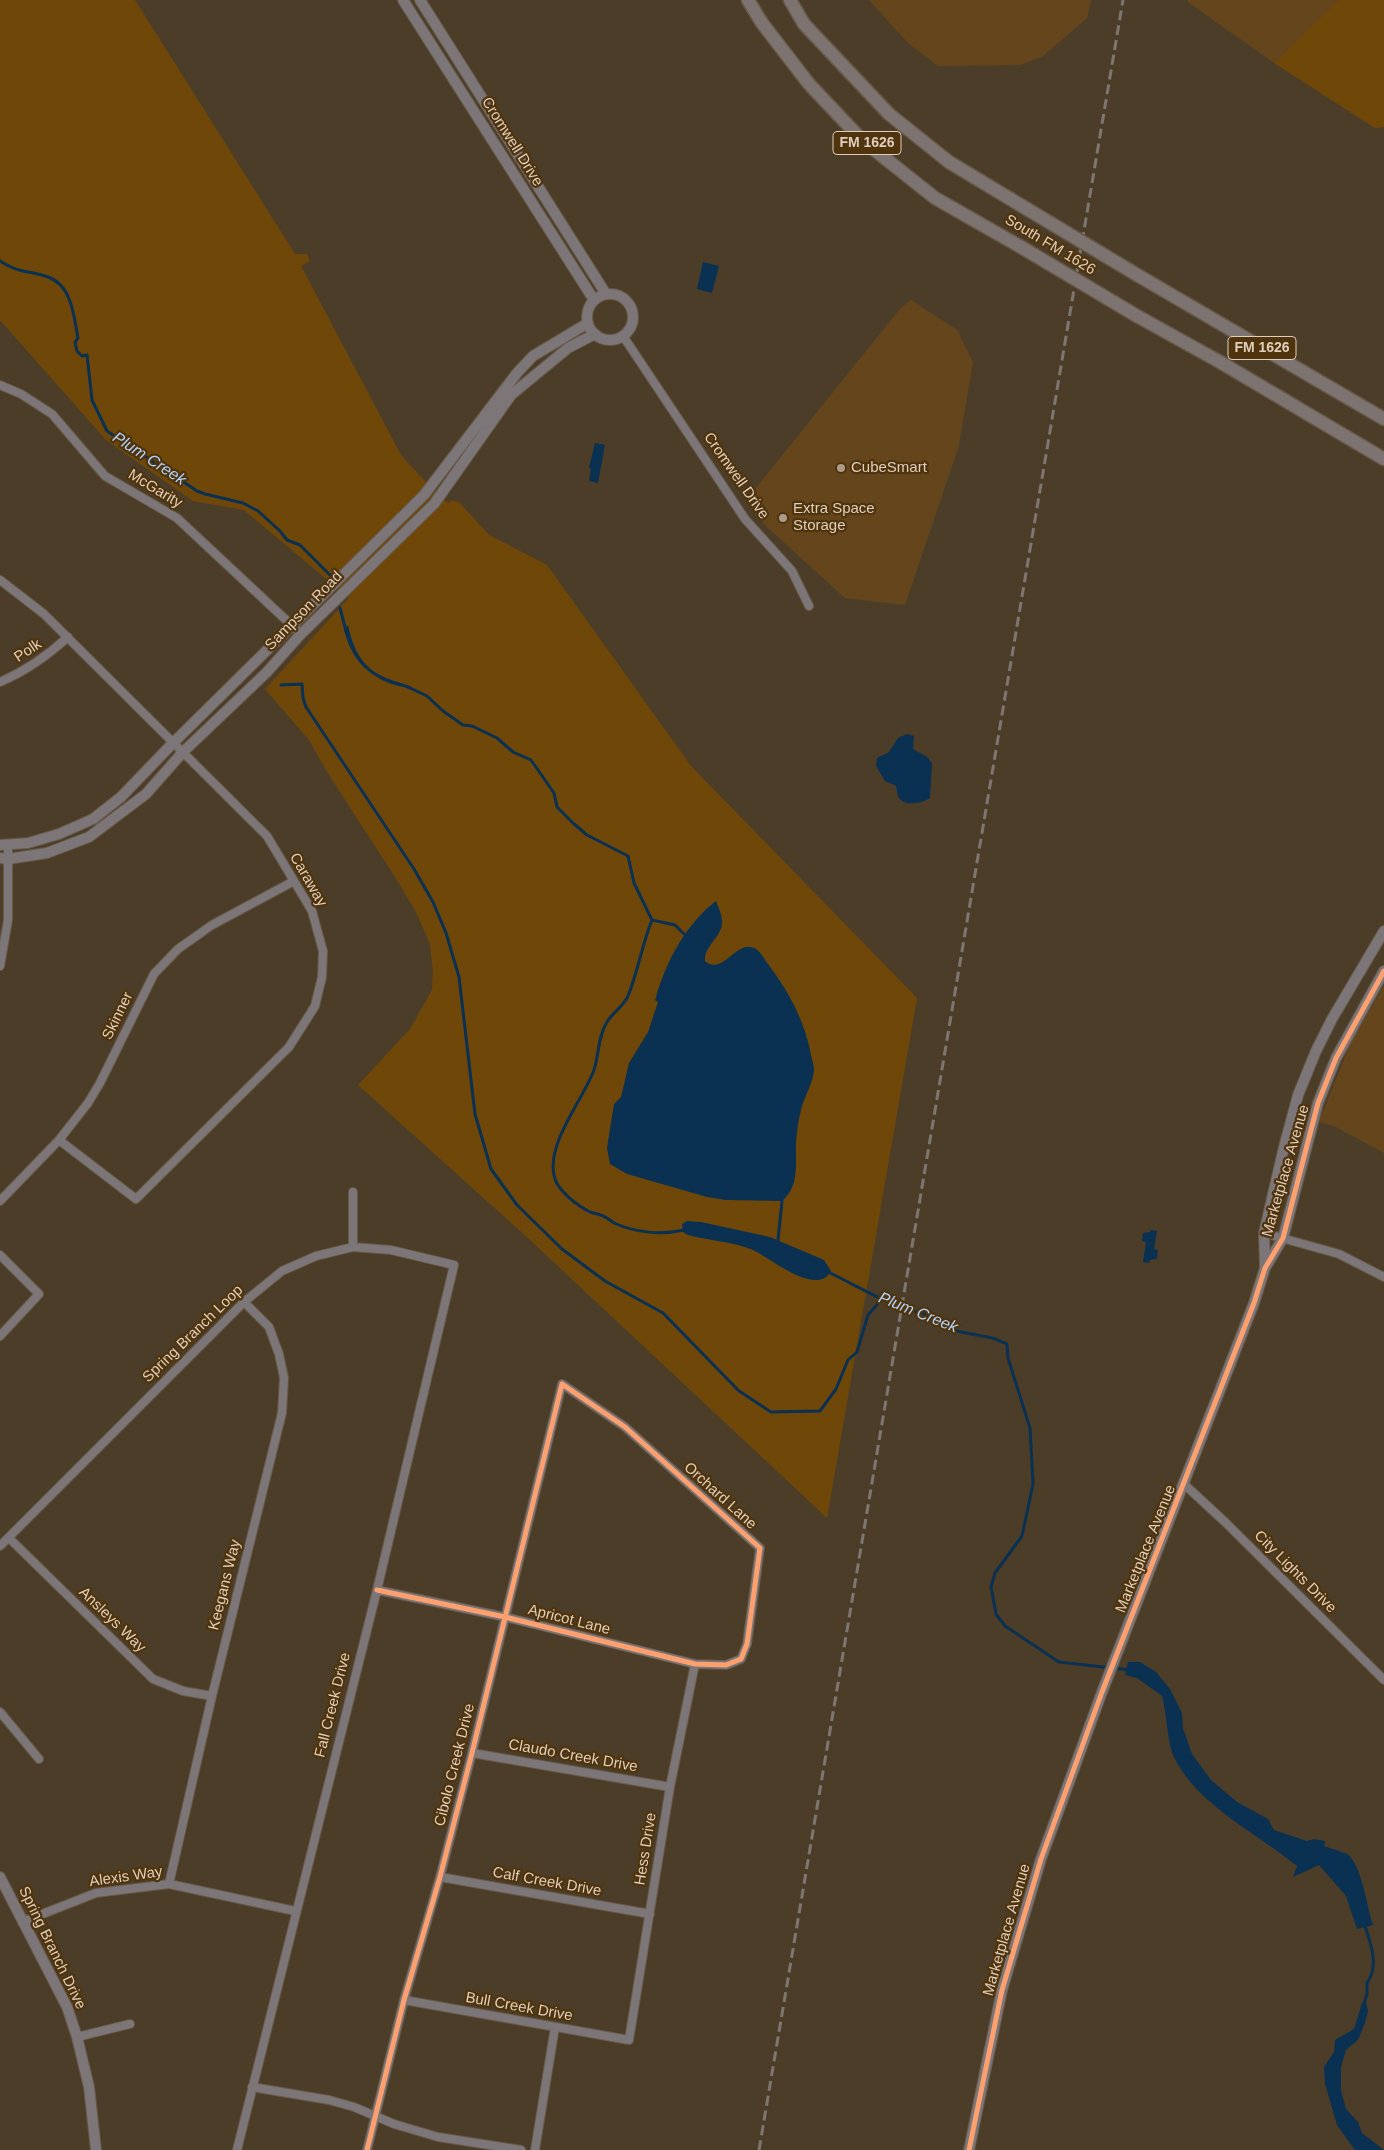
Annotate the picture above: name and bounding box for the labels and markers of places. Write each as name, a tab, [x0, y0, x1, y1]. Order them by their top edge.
place label: CubeSmart	[851, 459, 927, 477]
marker: CubeSmart	[835, 462, 847, 474]
place label: Extra Space Storage	[793, 500, 875, 535]
marker: Extra Space Storage	[777, 512, 789, 524]

